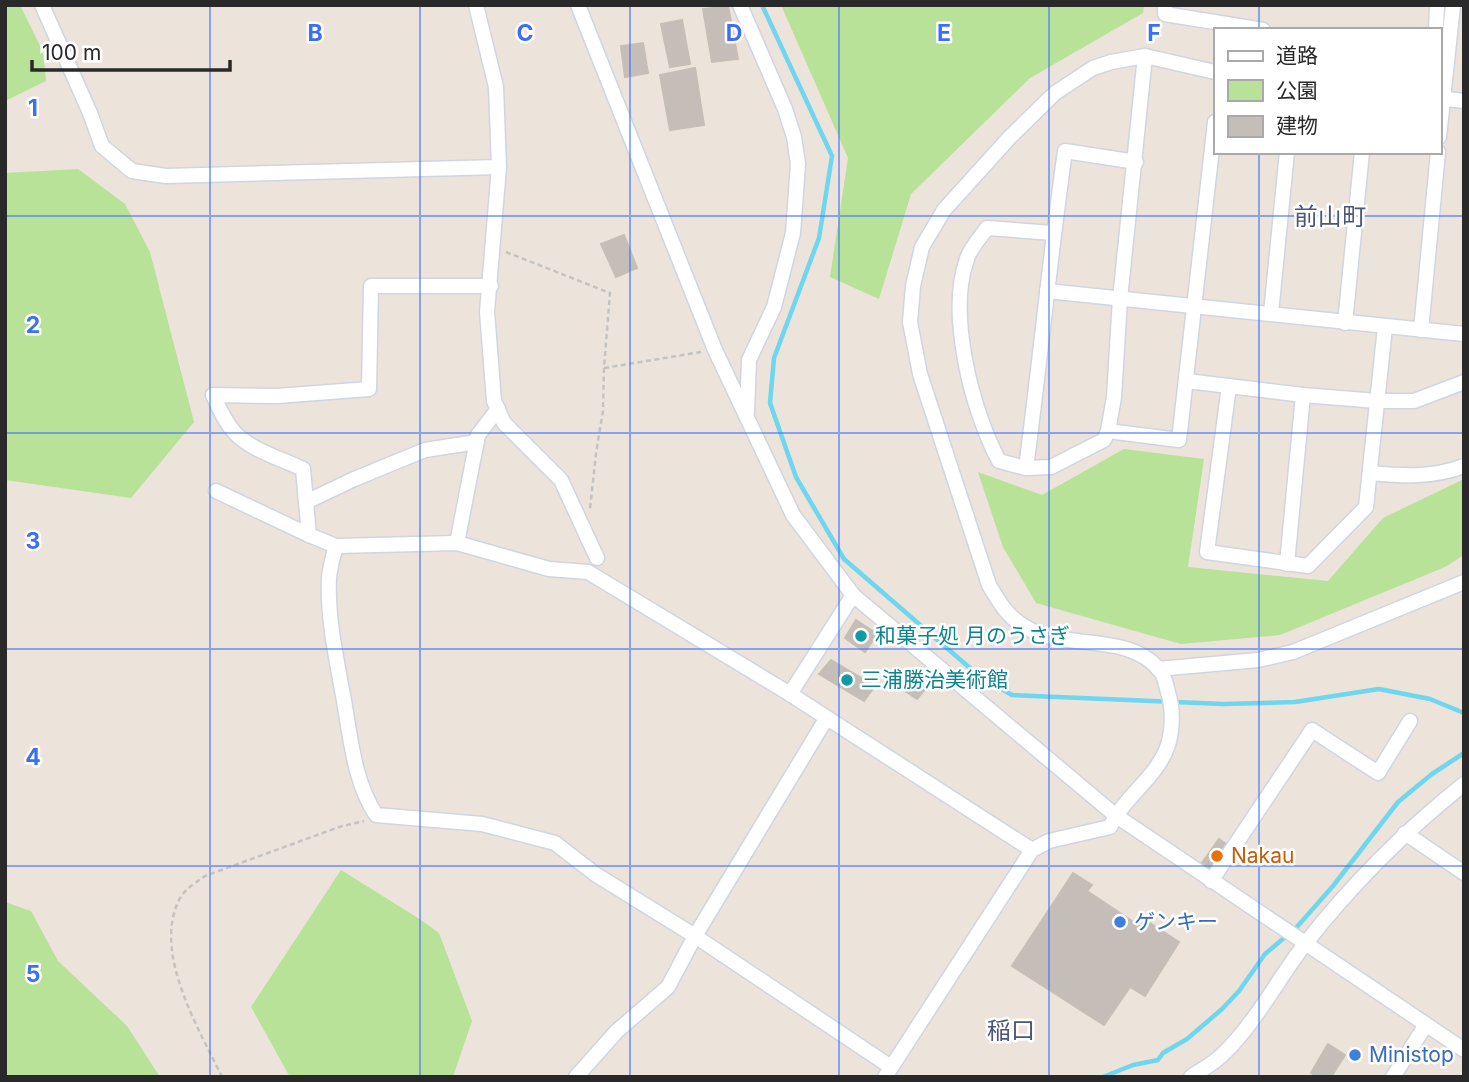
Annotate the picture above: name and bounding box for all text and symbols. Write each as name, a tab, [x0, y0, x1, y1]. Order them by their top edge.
text: B	[307, 19, 323, 47]
text: C	[516, 19, 534, 47]
text: D	[726, 19, 742, 47]
text: E	[937, 19, 951, 47]
text: F	[1147, 19, 1161, 47]
scale bar	[32, 28, 229, 72]
legend	[1214, 28, 1441, 154]
text: 100 m	[42, 40, 101, 65]
text: 道路	[1276, 43, 1318, 68]
text: 公園	[1276, 78, 1318, 103]
text: 1	[28, 94, 38, 122]
text: 建物	[1276, 113, 1318, 138]
district label: 前山町	[1294, 202, 1366, 231]
text: 2	[26, 311, 40, 339]
text: 3	[26, 527, 40, 555]
place label: 和菓子処 月のうさぎ	[875, 623, 1070, 648]
marker: 和菓子処 月のうさぎ	[853, 628, 869, 644]
place label: 三浦勝治美術館	[861, 667, 1008, 692]
marker: 三浦勝治美術館	[839, 672, 855, 688]
text: 4	[25, 743, 41, 771]
place label: Nakau	[1231, 843, 1294, 868]
marker: Nakau	[1209, 848, 1225, 864]
place label: ゲンキー	[1134, 909, 1218, 934]
marker: ゲンキー	[1112, 914, 1128, 930]
text: 5	[26, 960, 40, 988]
district label: 稲口	[987, 1016, 1035, 1045]
place label: Ministop	[1369, 1042, 1454, 1067]
marker: Ministop	[1347, 1047, 1363, 1063]

